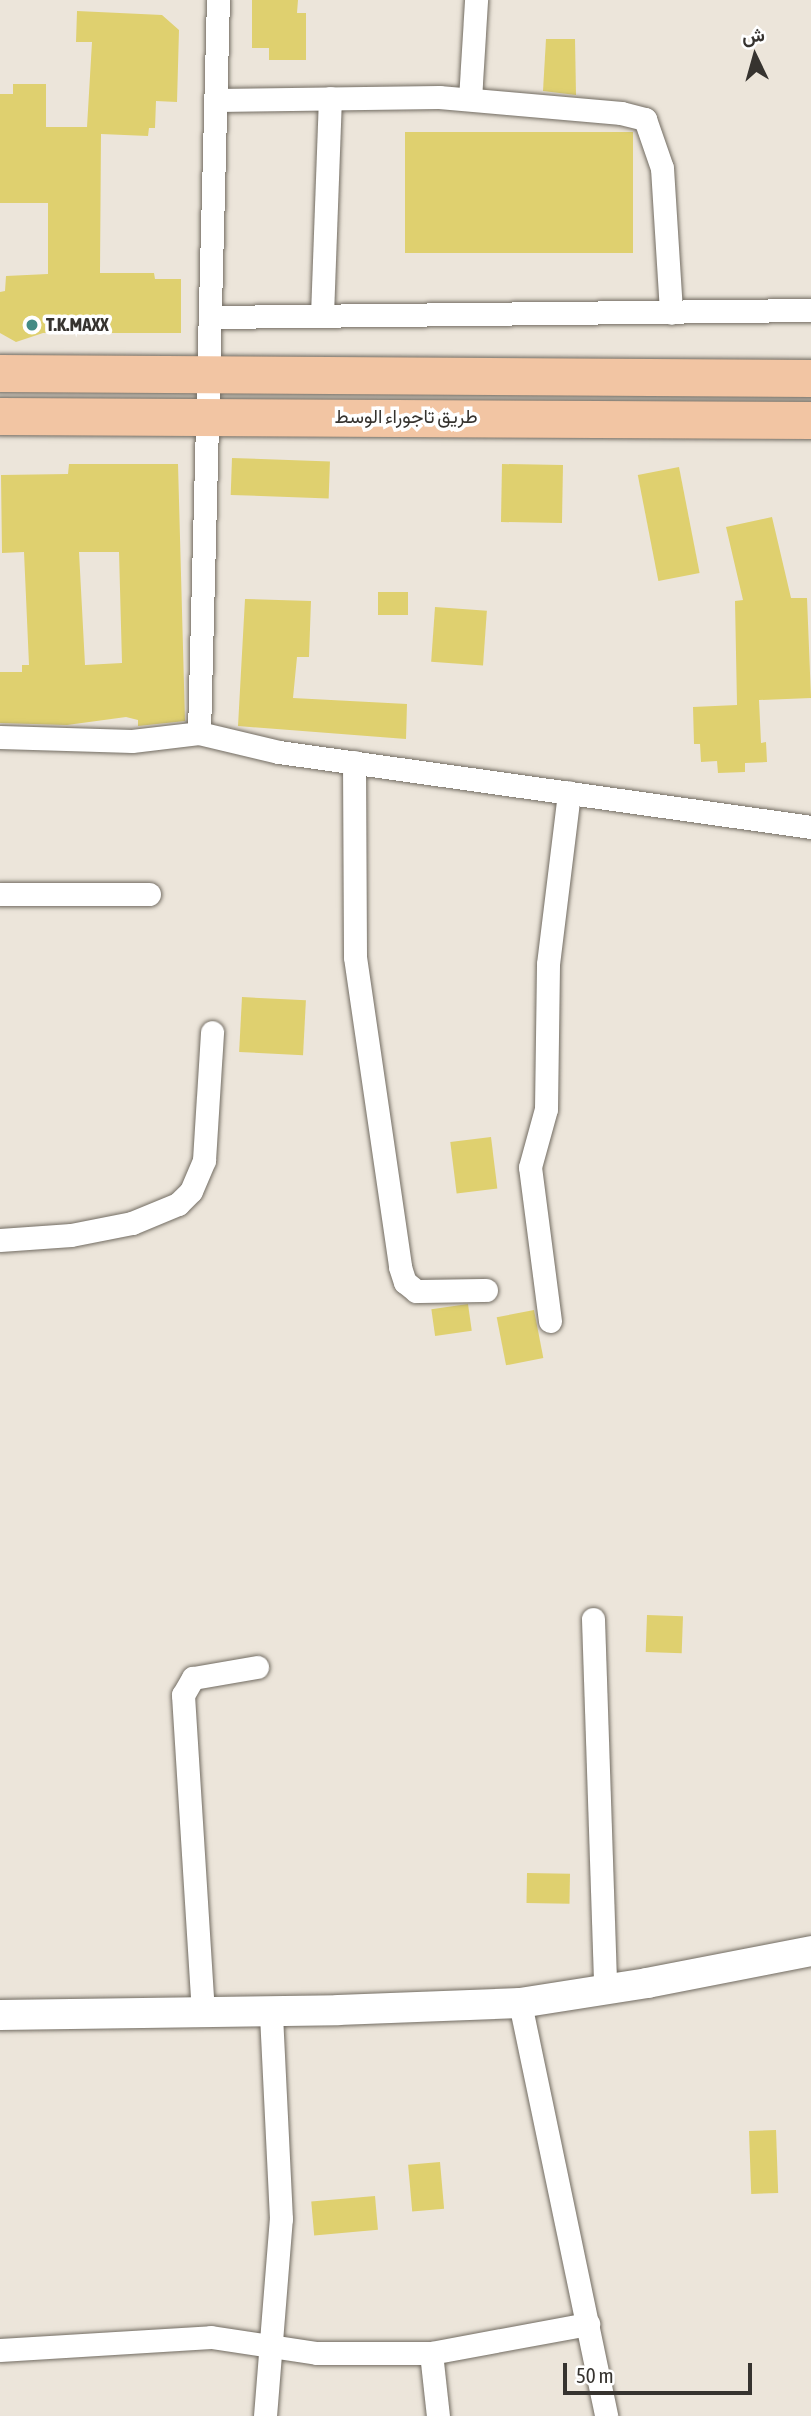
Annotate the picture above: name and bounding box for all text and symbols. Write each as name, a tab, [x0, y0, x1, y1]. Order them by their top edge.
north arrow	[720, 21, 790, 91]
text: ش	[741, 23, 766, 47]
place label: T.K.MAXX	[46, 314, 109, 336]
marker: T.K.MAXX	[24, 317, 40, 333]
street label: طريق تاجوراء الوسط	[334, 406, 478, 428]
scale bar	[566, 2350, 755, 2394]
text: 50 m	[576, 2363, 614, 2387]

